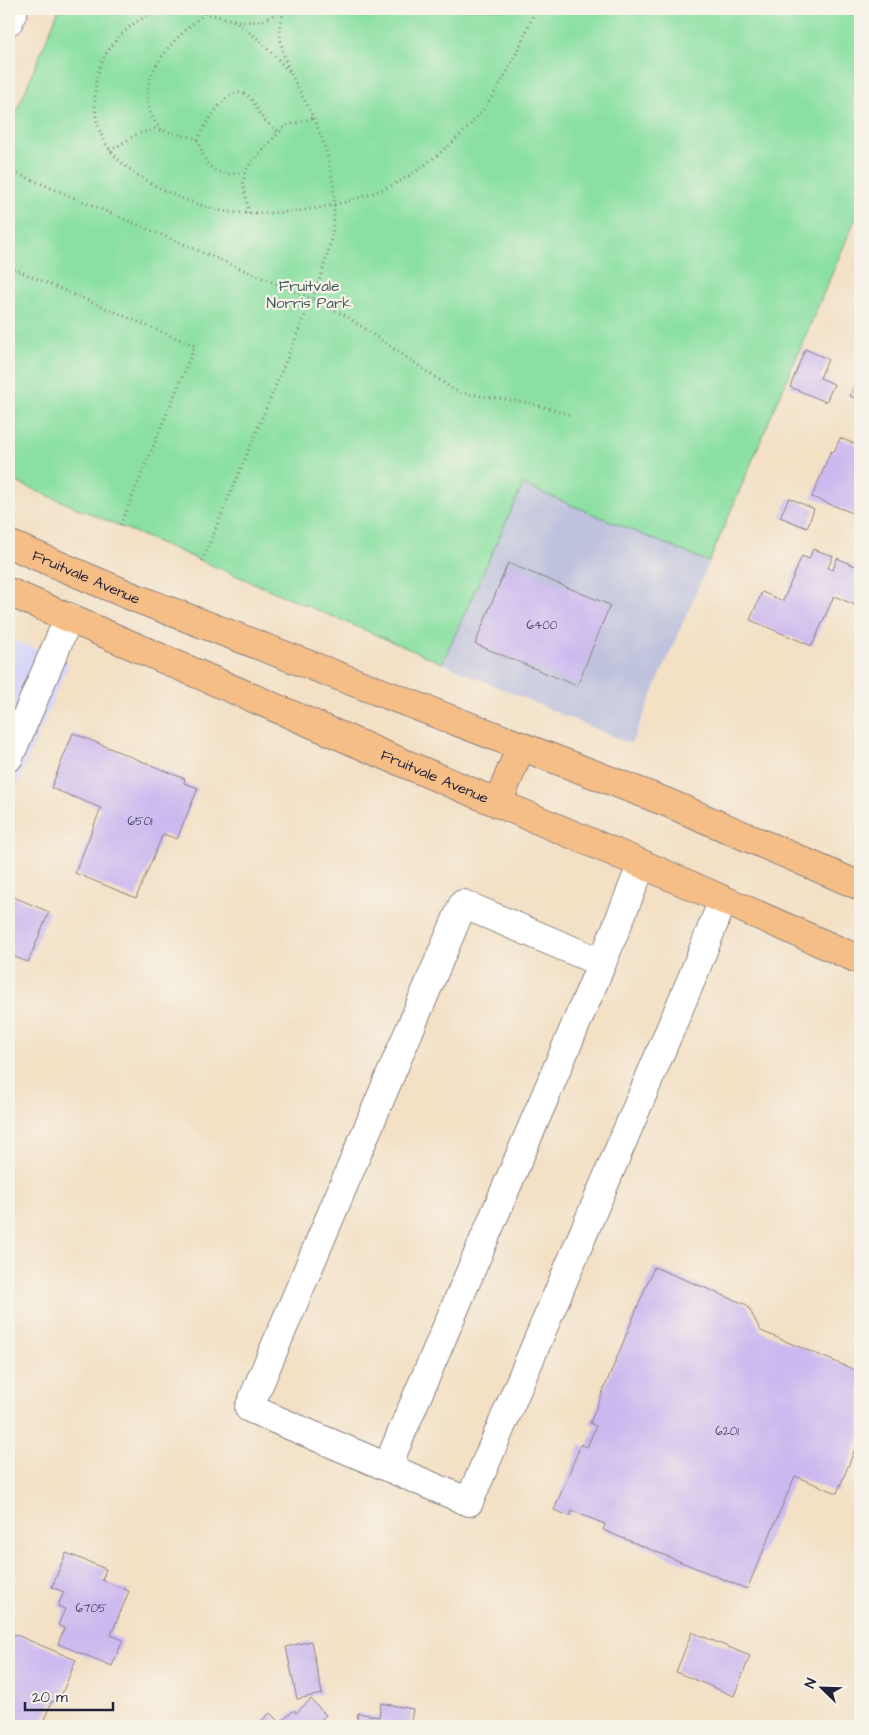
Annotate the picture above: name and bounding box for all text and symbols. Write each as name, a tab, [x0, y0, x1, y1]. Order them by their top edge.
park label: Fruitvale Norris Park	[267, 276, 351, 314]
street label: Fruitvale Avenue	[29, 545, 143, 610]
house number: 6400	[527, 617, 558, 634]
street label: Fruitvale Avenue	[377, 745, 492, 809]
house number: 6501	[127, 813, 153, 830]
house number: 6201	[715, 1423, 739, 1440]
house number: 6705	[76, 1600, 107, 1617]
north arrow	[796, 1662, 846, 1712]
text: N	[800, 1675, 822, 1691]
scale bar	[25, 1680, 112, 1712]
text: 20 m	[32, 1687, 68, 1708]

